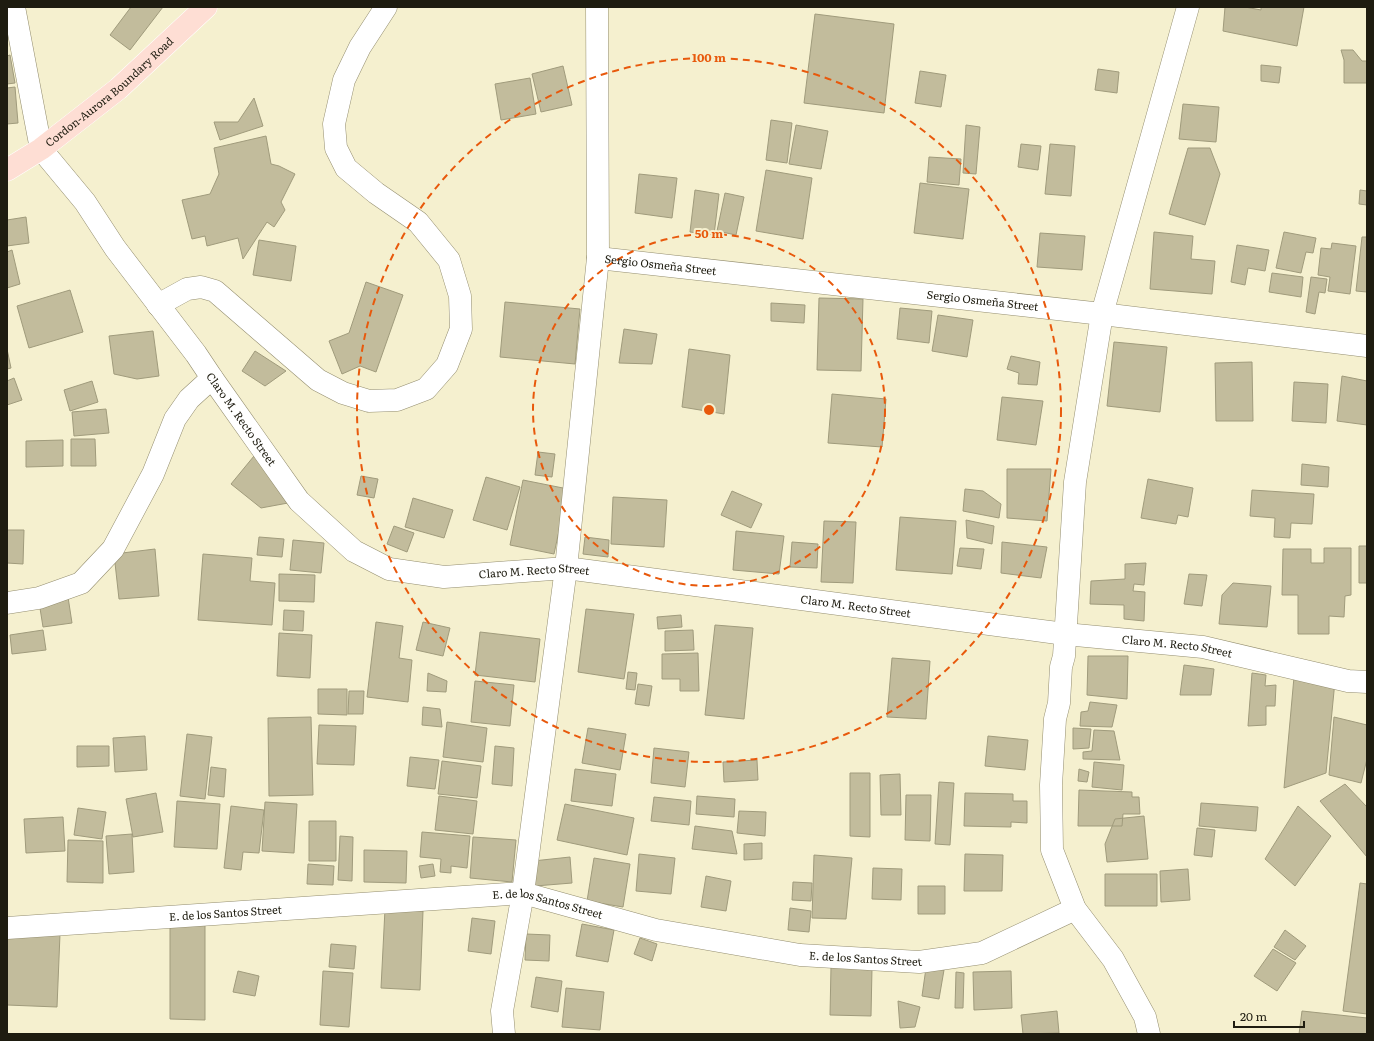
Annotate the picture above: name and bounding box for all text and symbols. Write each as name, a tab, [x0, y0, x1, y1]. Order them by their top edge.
street label: Cordon-Aurora Boundary Road	[41, 32, 176, 150]
text: 100 m	[692, 48, 726, 66]
text: 50 m	[695, 224, 723, 242]
street label: Sergio Osmeña Street	[604, 250, 718, 278]
street label: Sergio Osmeña Street	[926, 286, 1040, 314]
street label: Claro M. Recto Street	[203, 369, 281, 469]
centre of rings	[702, 403, 716, 417]
street label: Claro M. Recto Street	[478, 559, 591, 581]
street label: Claro M. Recto Street	[800, 590, 912, 621]
street label: Claro M. Recto Street	[1121, 630, 1235, 661]
street label: E. de los Santos Street	[492, 884, 605, 922]
street label: E. de los Santos Street	[168, 900, 283, 924]
street label: E. de los Santos Street	[809, 947, 923, 969]
scale bar	[1234, 1003, 1304, 1029]
text: 20 m	[1240, 1007, 1267, 1025]

